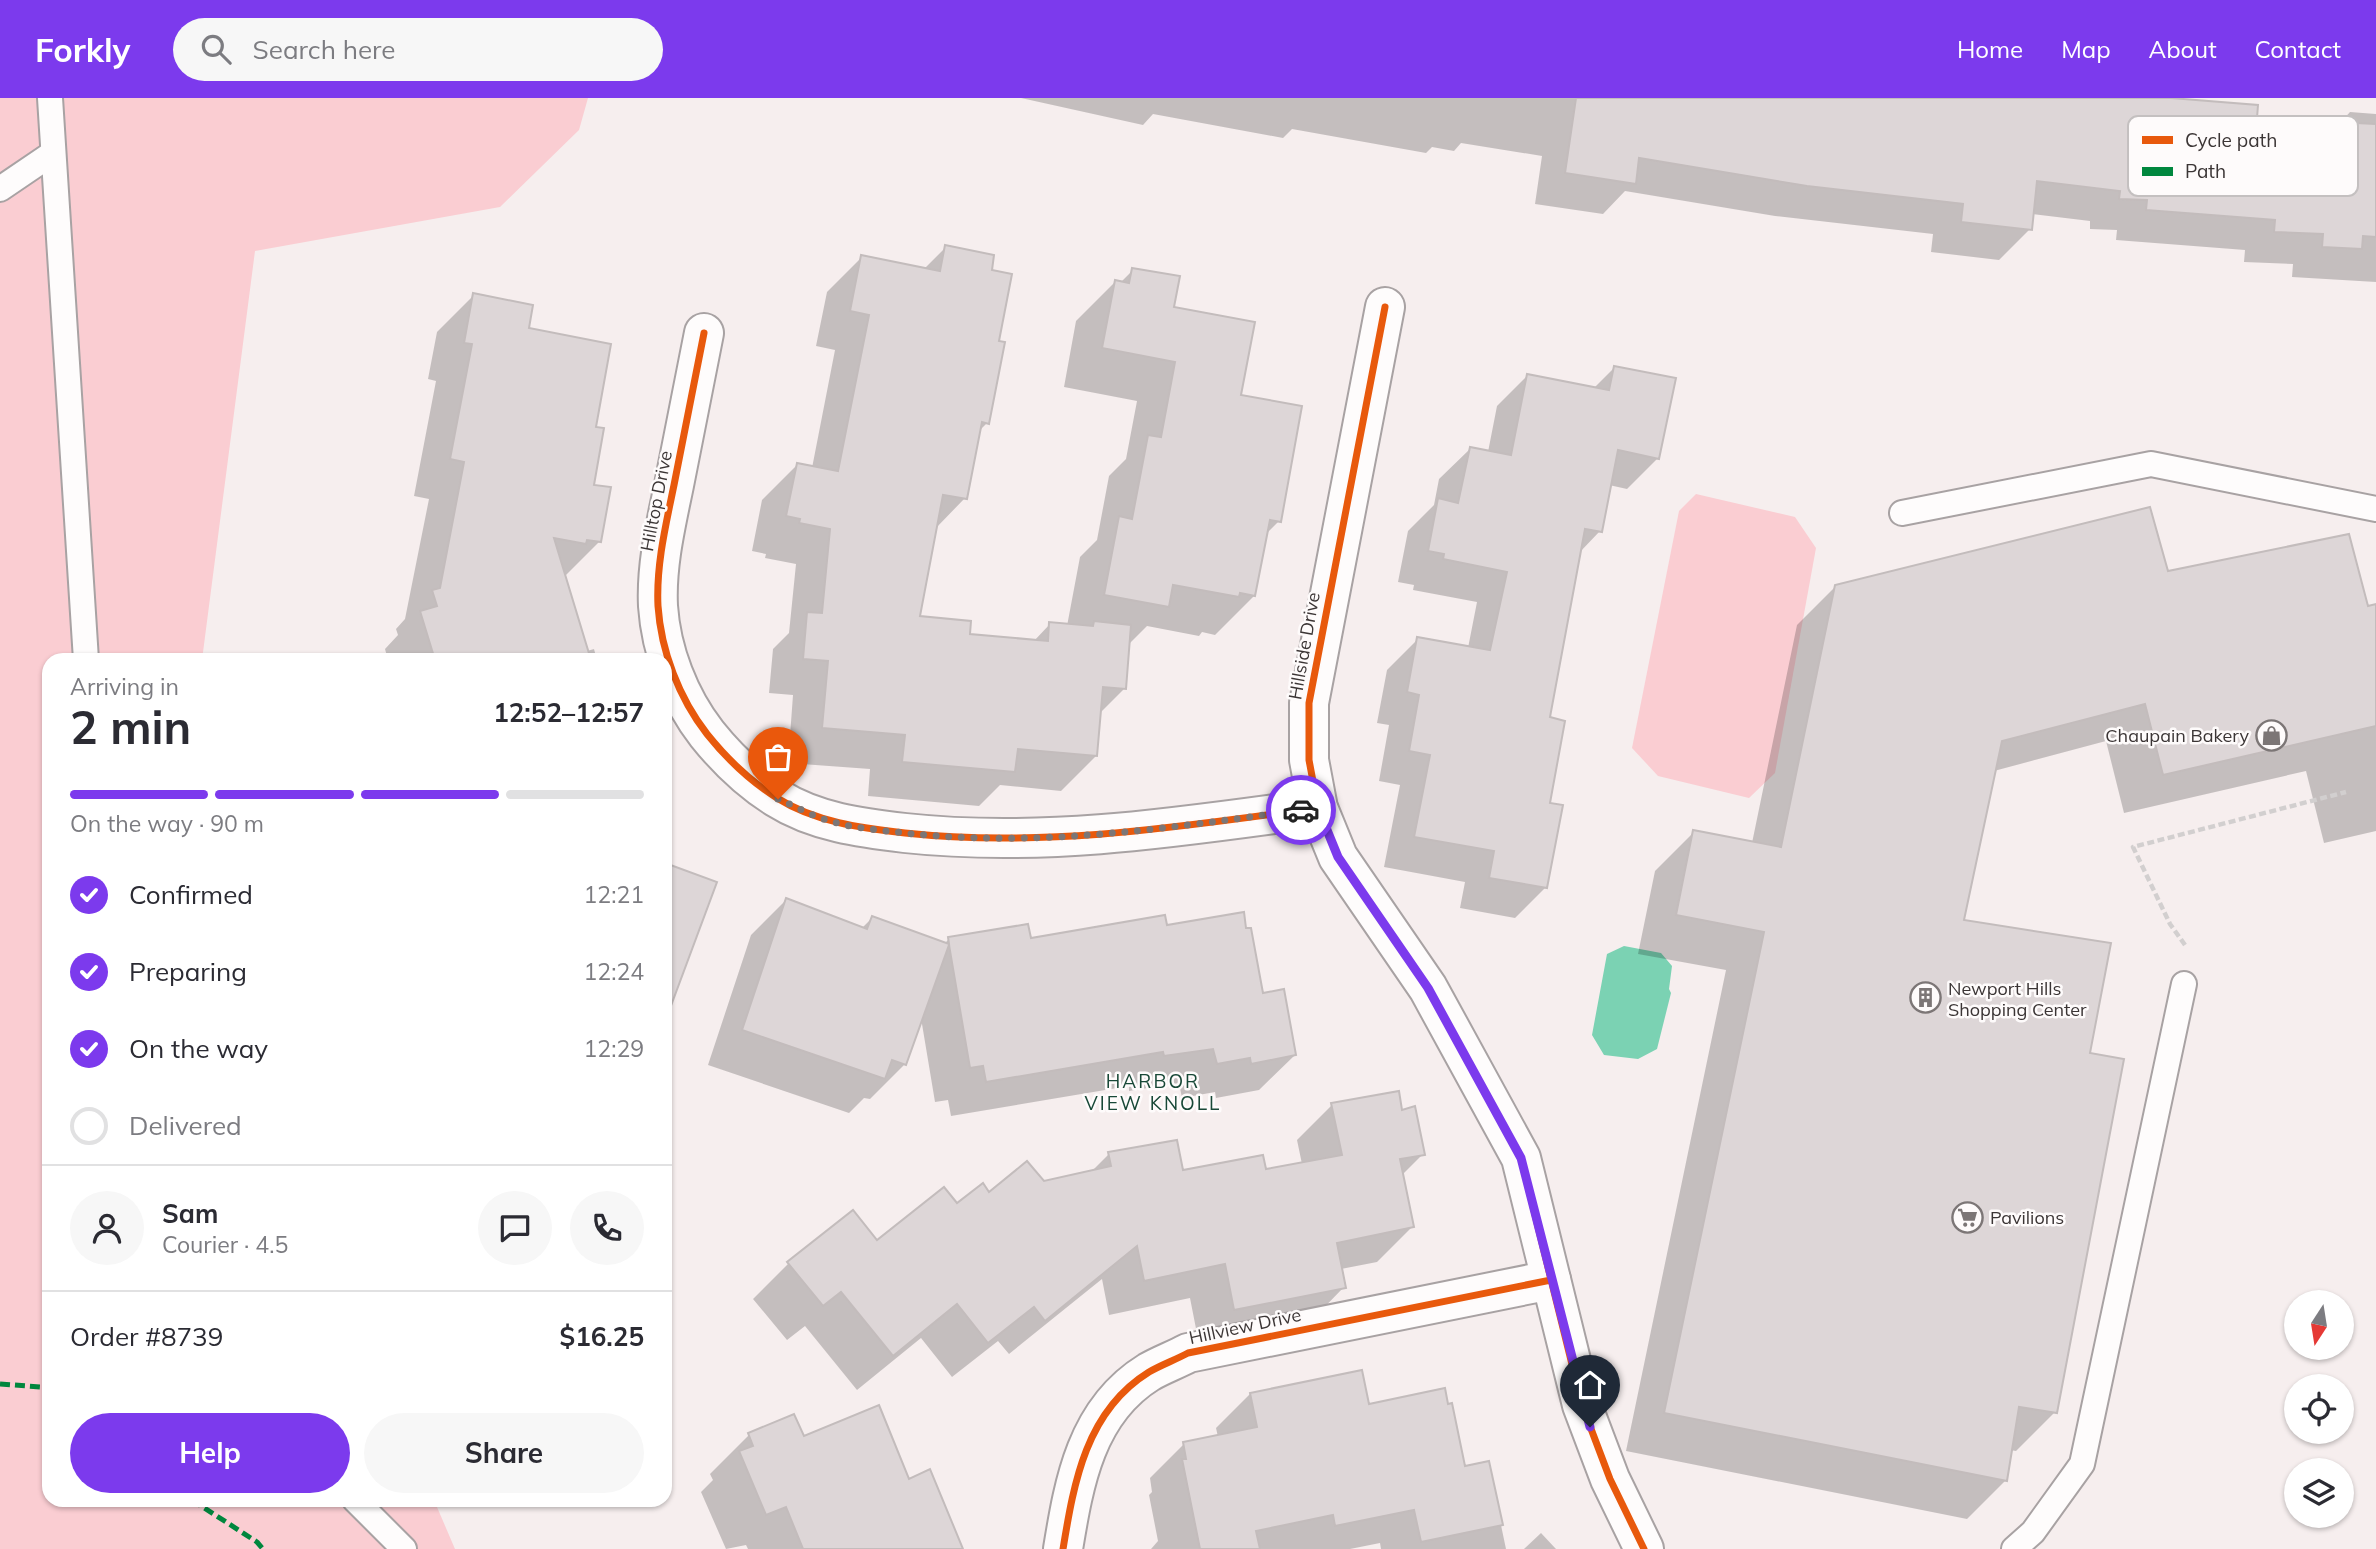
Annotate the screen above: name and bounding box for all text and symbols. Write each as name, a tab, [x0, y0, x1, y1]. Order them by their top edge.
search box	[173, 18, 663, 81]
text: Forkly	[35, 29, 131, 70]
icon: search	[197, 30, 235, 68]
text: Search here	[253, 33, 395, 66]
text: Home	[1957, 34, 2023, 64]
text: Map	[2061, 34, 2111, 64]
text: About	[2149, 34, 2217, 64]
text: Contact	[2255, 34, 2341, 64]
legend	[2128, 116, 2358, 196]
text: Cycle path	[2185, 128, 2277, 152]
text: Path	[2185, 159, 2226, 183]
street label: Hilltop Drive	[635, 449, 677, 553]
street label: Hillside Drive	[1283, 591, 1325, 701]
text: Arriving in	[70, 672, 179, 701]
text: 12:52–12:57	[493, 696, 644, 729]
text: 2 min	[70, 698, 191, 756]
shop icon: Chaupain Bakery	[2255, 718, 2289, 752]
place label: Chaupain Bakery	[2105, 724, 2249, 747]
pin	[748, 727, 808, 799]
icon: bag	[759, 738, 797, 776]
courier	[1266, 775, 1336, 845]
icon: car	[1282, 791, 1320, 829]
text: On the way · 90 m	[70, 809, 264, 838]
icon: check	[70, 876, 108, 914]
text: Confirmed	[129, 878, 253, 911]
text: 12:21	[584, 880, 644, 909]
icon: check	[70, 953, 108, 991]
text: Preparing	[129, 955, 247, 988]
text: 12:24	[584, 957, 644, 986]
place label: Newport Hills Shopping Center	[1948, 977, 2087, 1021]
building icon: Newport Hills Shopping Center	[1908, 981, 1942, 1015]
icon: check	[70, 1030, 108, 1068]
text: On the way	[129, 1032, 268, 1065]
text: 12:29	[584, 1034, 644, 1063]
district label: HARBOR VIEW KNOLL	[1085, 1069, 1221, 1115]
text: Delivered	[129, 1109, 242, 1142]
button: person	[70, 1191, 144, 1265]
button: chat	[478, 1191, 552, 1265]
button: phone	[570, 1191, 644, 1265]
text: Sam	[162, 1197, 218, 1230]
supermarket icon: Pavilions	[1950, 1200, 1984, 1234]
place label: Pavilions	[1990, 1206, 2064, 1229]
text: Courier · 4.5	[162, 1230, 288, 1259]
north arrow	[2284, 1290, 2354, 1360]
map controls	[2284, 1290, 2354, 1528]
street label: Hillview Drive	[1187, 1303, 1303, 1349]
text: Order #8739	[70, 1320, 223, 1353]
text: $16.25	[560, 1320, 644, 1353]
pin	[1560, 1355, 1620, 1427]
icon: home	[1571, 1366, 1609, 1404]
button: locate	[2284, 1374, 2354, 1444]
button: Help	[70, 1413, 350, 1493]
button: Share	[364, 1413, 644, 1493]
button: layers	[2284, 1458, 2354, 1528]

